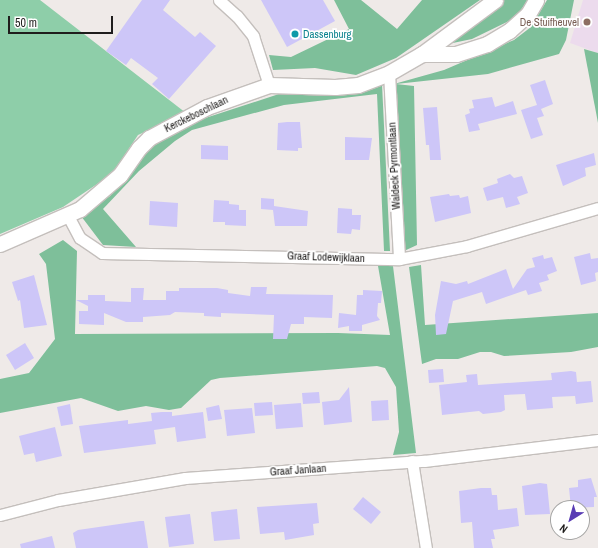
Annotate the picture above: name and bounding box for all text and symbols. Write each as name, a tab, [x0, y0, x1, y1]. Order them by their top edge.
scale bar	[10, 8, 115, 34]
text: 50 m	[15, 15, 37, 31]
place label: De Stuifheuvel	[520, 15, 579, 29]
marker: De Stuifheuvel	[582, 17, 592, 27]
place label: Dassenburg	[303, 27, 352, 41]
marker: Dassenburg	[290, 29, 300, 39]
street label: Kerckeboschlaan	[162, 93, 230, 135]
street label: Waldeck Pyrmontlaan	[385, 122, 403, 210]
street label: Graaf Lodewijklaan	[287, 249, 365, 265]
street label: Graaf Janlaan	[269, 461, 327, 479]
north arrow	[550, 500, 590, 540]
text: N	[557, 521, 570, 536]

